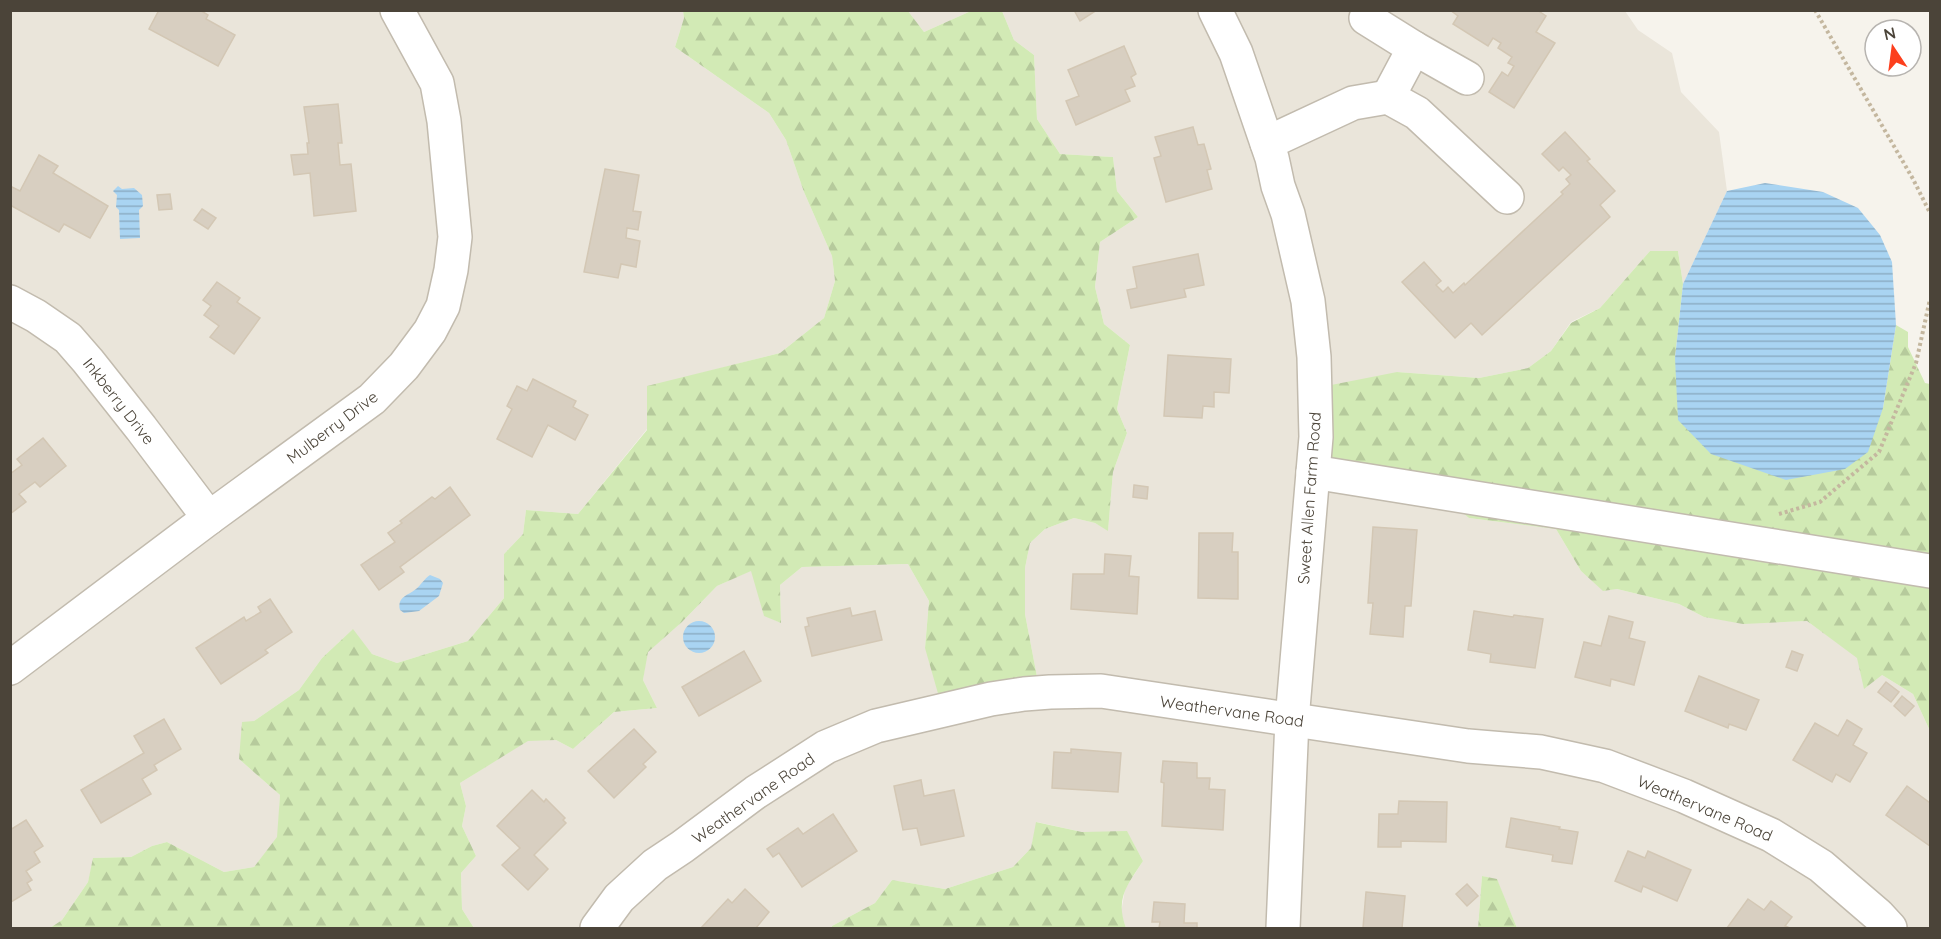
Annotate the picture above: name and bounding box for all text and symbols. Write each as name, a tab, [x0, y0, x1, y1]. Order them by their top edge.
north arrow	[1863, 18, 1923, 78]
text: N	[1882, 22, 1898, 44]
street label: Inkberry Drive	[79, 354, 159, 448]
street label: Mulberry Drive	[282, 386, 382, 468]
street label: Sweet Allen Farm Road	[1293, 411, 1325, 585]
street label: Weathervane Road	[1159, 691, 1305, 731]
street label: Weathervane Road	[688, 748, 818, 848]
street label: Weathervane Road	[1634, 770, 1776, 846]

